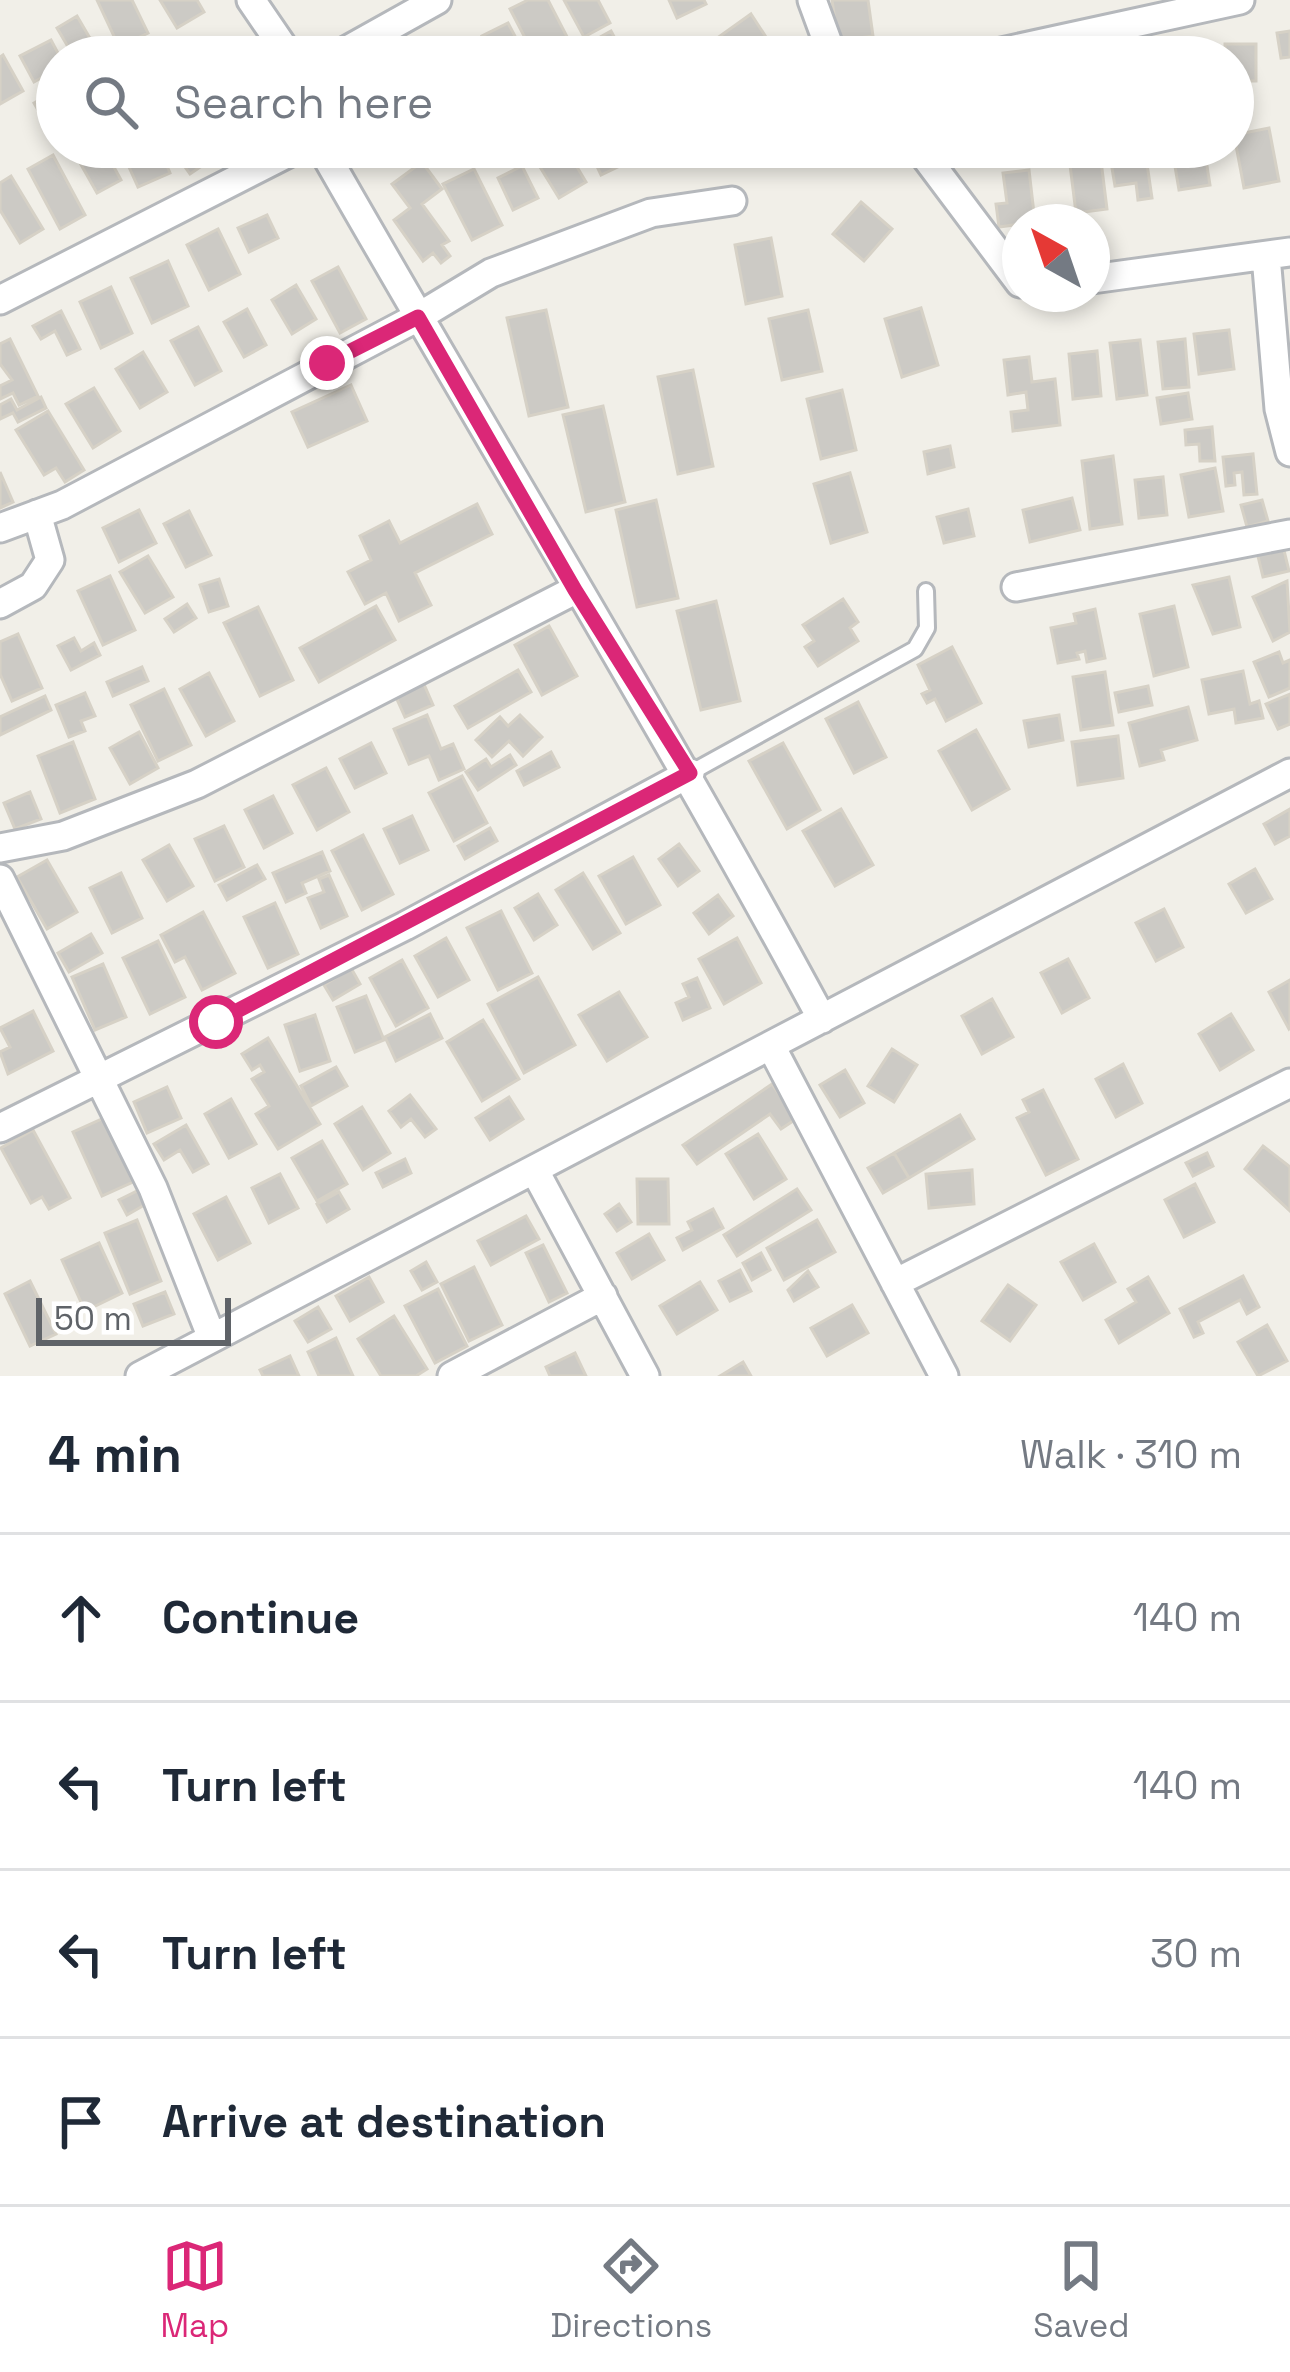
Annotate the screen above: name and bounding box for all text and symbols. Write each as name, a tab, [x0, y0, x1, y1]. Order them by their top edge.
search box	[36, 36, 1254, 168]
icon: search	[78, 69, 144, 135]
text: Search here	[174, 74, 433, 131]
north arrow	[1002, 204, 1110, 312]
route end	[300, 336, 354, 390]
route start	[189, 995, 243, 1049]
scale bar	[36, 1292, 231, 1345]
text: 50 m	[54, 1298, 132, 1340]
text: 4 min	[48, 1422, 182, 1487]
text: Walk · 310 m	[1020, 1430, 1242, 1479]
icon: ahead	[48, 1585, 114, 1651]
text: Continue	[162, 1589, 359, 1646]
text: 140 m	[1133, 1593, 1242, 1642]
icon: left	[48, 1753, 114, 1819]
text: Turn left	[162, 1757, 347, 1814]
text: 140 m	[1133, 1761, 1242, 1810]
icon: left	[48, 1921, 114, 1987]
text: Turn left	[162, 1925, 347, 1982]
text: 30 m	[1150, 1929, 1242, 1978]
icon: arrive	[48, 2089, 114, 2155]
text: Arrive at destination	[162, 2093, 606, 2150]
tab: Map	[161, 2233, 229, 2347]
tab: Directions	[550, 2233, 712, 2347]
tab: Saved	[1033, 2233, 1129, 2347]

